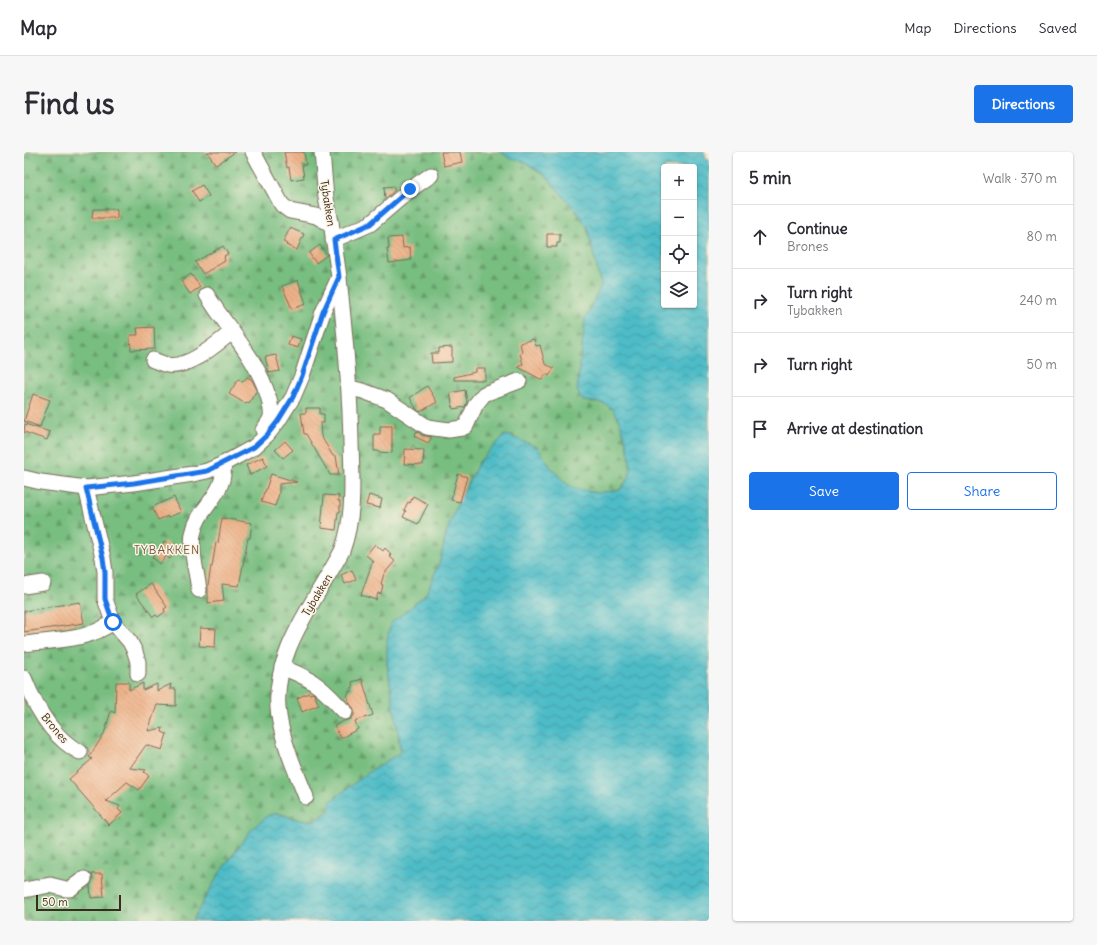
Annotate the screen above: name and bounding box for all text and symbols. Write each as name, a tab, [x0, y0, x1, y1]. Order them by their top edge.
text: Map	[20, 16, 57, 40]
text: Map	[904, 19, 931, 37]
text: Directions	[953, 19, 1017, 37]
text: Saved	[1039, 19, 1077, 37]
button: Directions	[974, 85, 1073, 123]
text: Find us	[24, 86, 115, 122]
map controls	[661, 164, 697, 308]
button: +	[661, 164, 697, 200]
text: 5 min	[749, 167, 791, 189]
text: Walk · 370 m	[983, 170, 1057, 187]
street label: Tybakken	[317, 179, 339, 227]
route end	[401, 180, 419, 198]
button: −	[661, 200, 697, 236]
text: Continue	[787, 219, 848, 238]
icon: ahead	[749, 226, 771, 248]
text: 80 m	[1026, 228, 1057, 245]
button: locate	[661, 236, 697, 272]
text: Brones	[787, 238, 828, 255]
button: layers	[661, 272, 697, 308]
text: Turn right	[787, 283, 852, 302]
icon: right	[749, 290, 771, 312]
text: 240 m	[1020, 292, 1057, 309]
text: Tybakken	[787, 302, 843, 319]
icon: right	[749, 354, 771, 376]
text: Turn right	[787, 355, 852, 374]
text: 50 m	[1026, 356, 1057, 373]
icon: arrive	[749, 418, 771, 440]
text: Arrive at destination	[787, 419, 923, 438]
button: Save	[749, 472, 899, 510]
button: Share	[907, 472, 1057, 510]
district label: TYBAKKEN	[134, 542, 200, 557]
street label: Tybakken	[299, 571, 335, 619]
route start	[104, 613, 122, 631]
street label: Brones	[38, 710, 72, 746]
scale bar	[36, 893, 121, 912]
text: 50 m	[42, 895, 68, 909]

